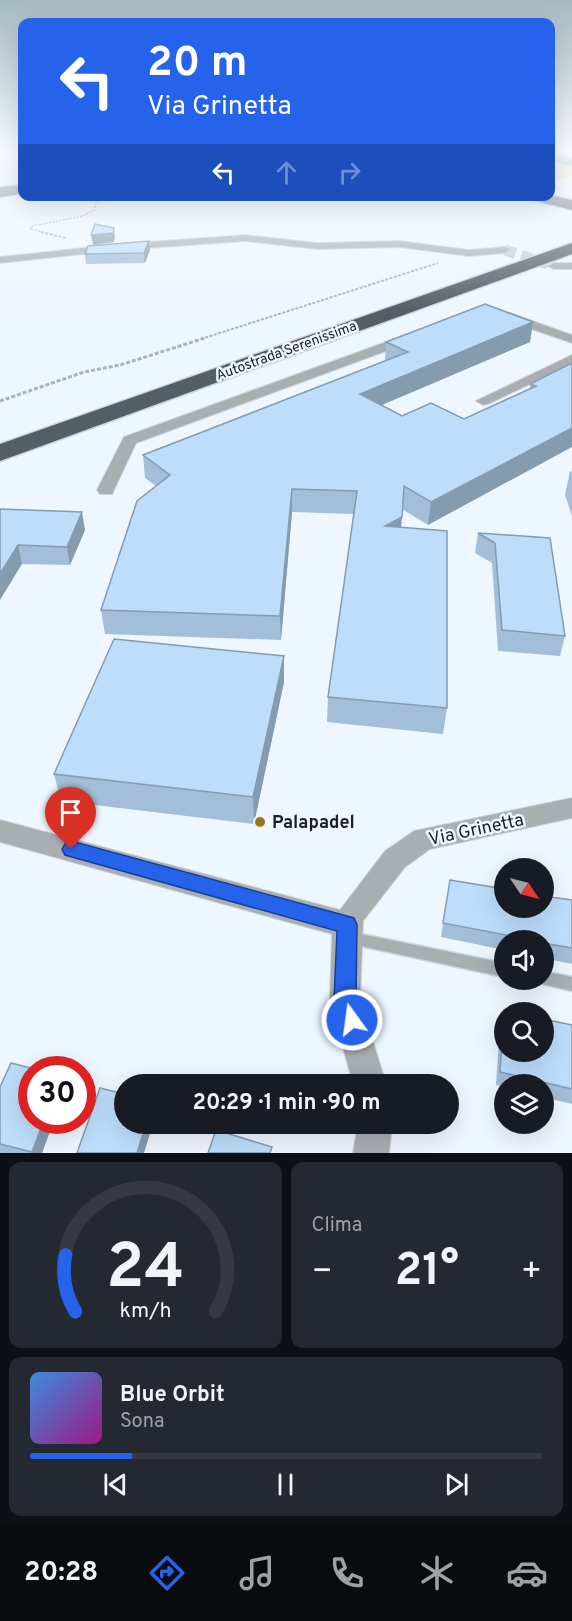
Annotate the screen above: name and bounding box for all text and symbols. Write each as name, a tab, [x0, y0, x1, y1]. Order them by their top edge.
text: 20 m	[147, 38, 248, 91]
icon: left	[48, 42, 126, 120]
text: Via Grinetta	[147, 90, 292, 124]
icon: left	[207, 156, 240, 189]
icon: ahead	[270, 156, 303, 189]
icon: right	[333, 156, 366, 189]
street label: Autostrada Serenissima	[214, 318, 359, 385]
pin	[45, 787, 96, 849]
icon: arrive	[54, 796, 87, 829]
street label: Via Grinetta	[427, 809, 526, 852]
place label: Palapadel	[272, 812, 355, 835]
marker: Palapadel	[253, 815, 267, 829]
north arrow	[494, 858, 554, 918]
map controls	[494, 858, 554, 1134]
button: sound	[494, 930, 554, 990]
position arrow	[320, 988, 384, 1052]
button: search	[494, 1002, 554, 1062]
speed limit sign: 30	[18, 1056, 96, 1134]
button: layers	[494, 1074, 554, 1134]
text: 20:29 · 1 min · 90 m	[193, 1090, 380, 1117]
text: Clima	[312, 1213, 362, 1239]
text: 24	[106, 1231, 184, 1310]
text: 21°	[395, 1244, 459, 1301]
text: −	[312, 1252, 333, 1294]
text: +	[521, 1252, 542, 1294]
text: km/h	[119, 1298, 171, 1325]
text: Blue Orbit	[120, 1382, 225, 1409]
text: Sona	[120, 1409, 165, 1435]
icon: previous	[99, 1468, 132, 1501]
icon: pause	[269, 1468, 302, 1501]
icon: next	[440, 1468, 473, 1501]
icon: directions	[146, 1552, 188, 1594]
icon: music	[236, 1552, 278, 1594]
icon: phone	[326, 1552, 368, 1594]
icon: climate	[416, 1552, 458, 1594]
icon: car	[506, 1552, 548, 1594]
text: 20:28	[24, 1556, 98, 1590]

